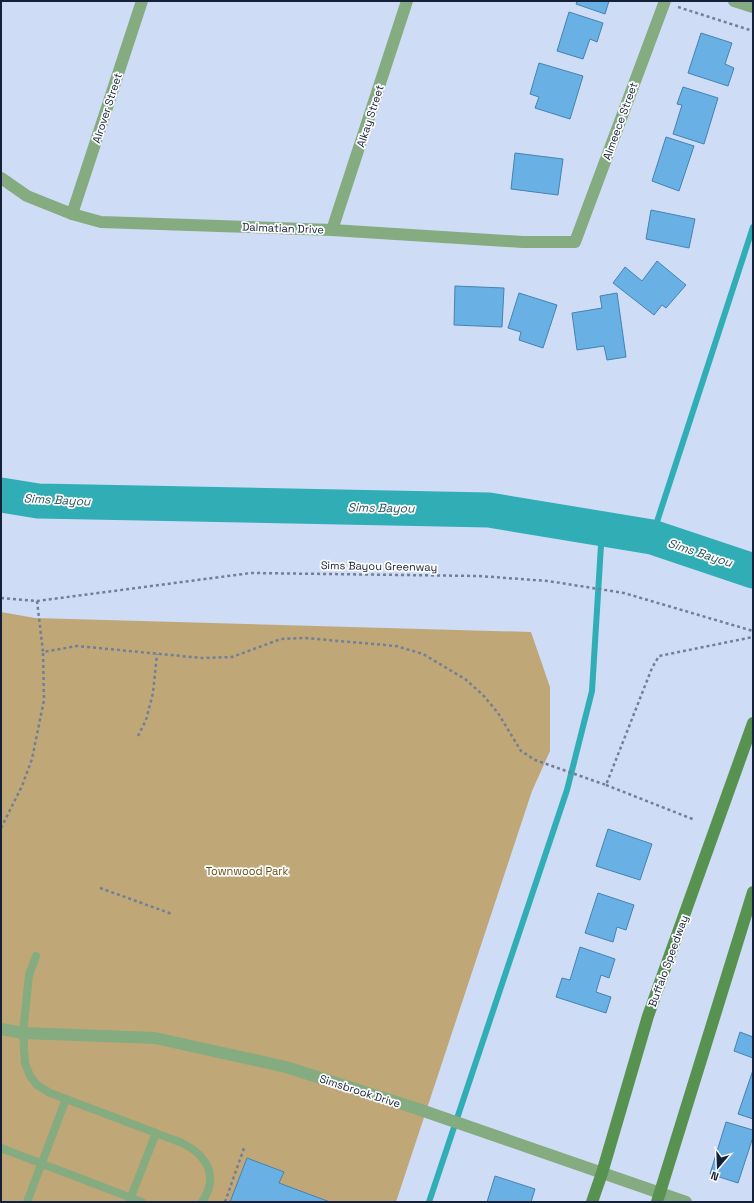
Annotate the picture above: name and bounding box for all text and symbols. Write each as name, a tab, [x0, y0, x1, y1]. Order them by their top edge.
street label: Alrover Street	[89, 71, 125, 145]
street label: Almeece Street	[599, 80, 641, 162]
street label: Alkay Street	[353, 83, 387, 149]
street label: Dalmatian Drive	[242, 220, 324, 236]
water label: Sims Bayou	[23, 490, 91, 510]
water label: Sims Bayou	[347, 499, 415, 517]
water label: Sims Bayou	[666, 535, 735, 571]
street label: Sims Bayou Greenway	[321, 558, 437, 574]
park label: Townwood Park	[206, 864, 288, 878]
street label: Buffalo Speedway	[645, 913, 691, 1009]
street label: Simsbrook Drive	[318, 1071, 402, 1111]
north arrow	[698, 1147, 738, 1187]
text: N	[709, 1169, 721, 1184]

